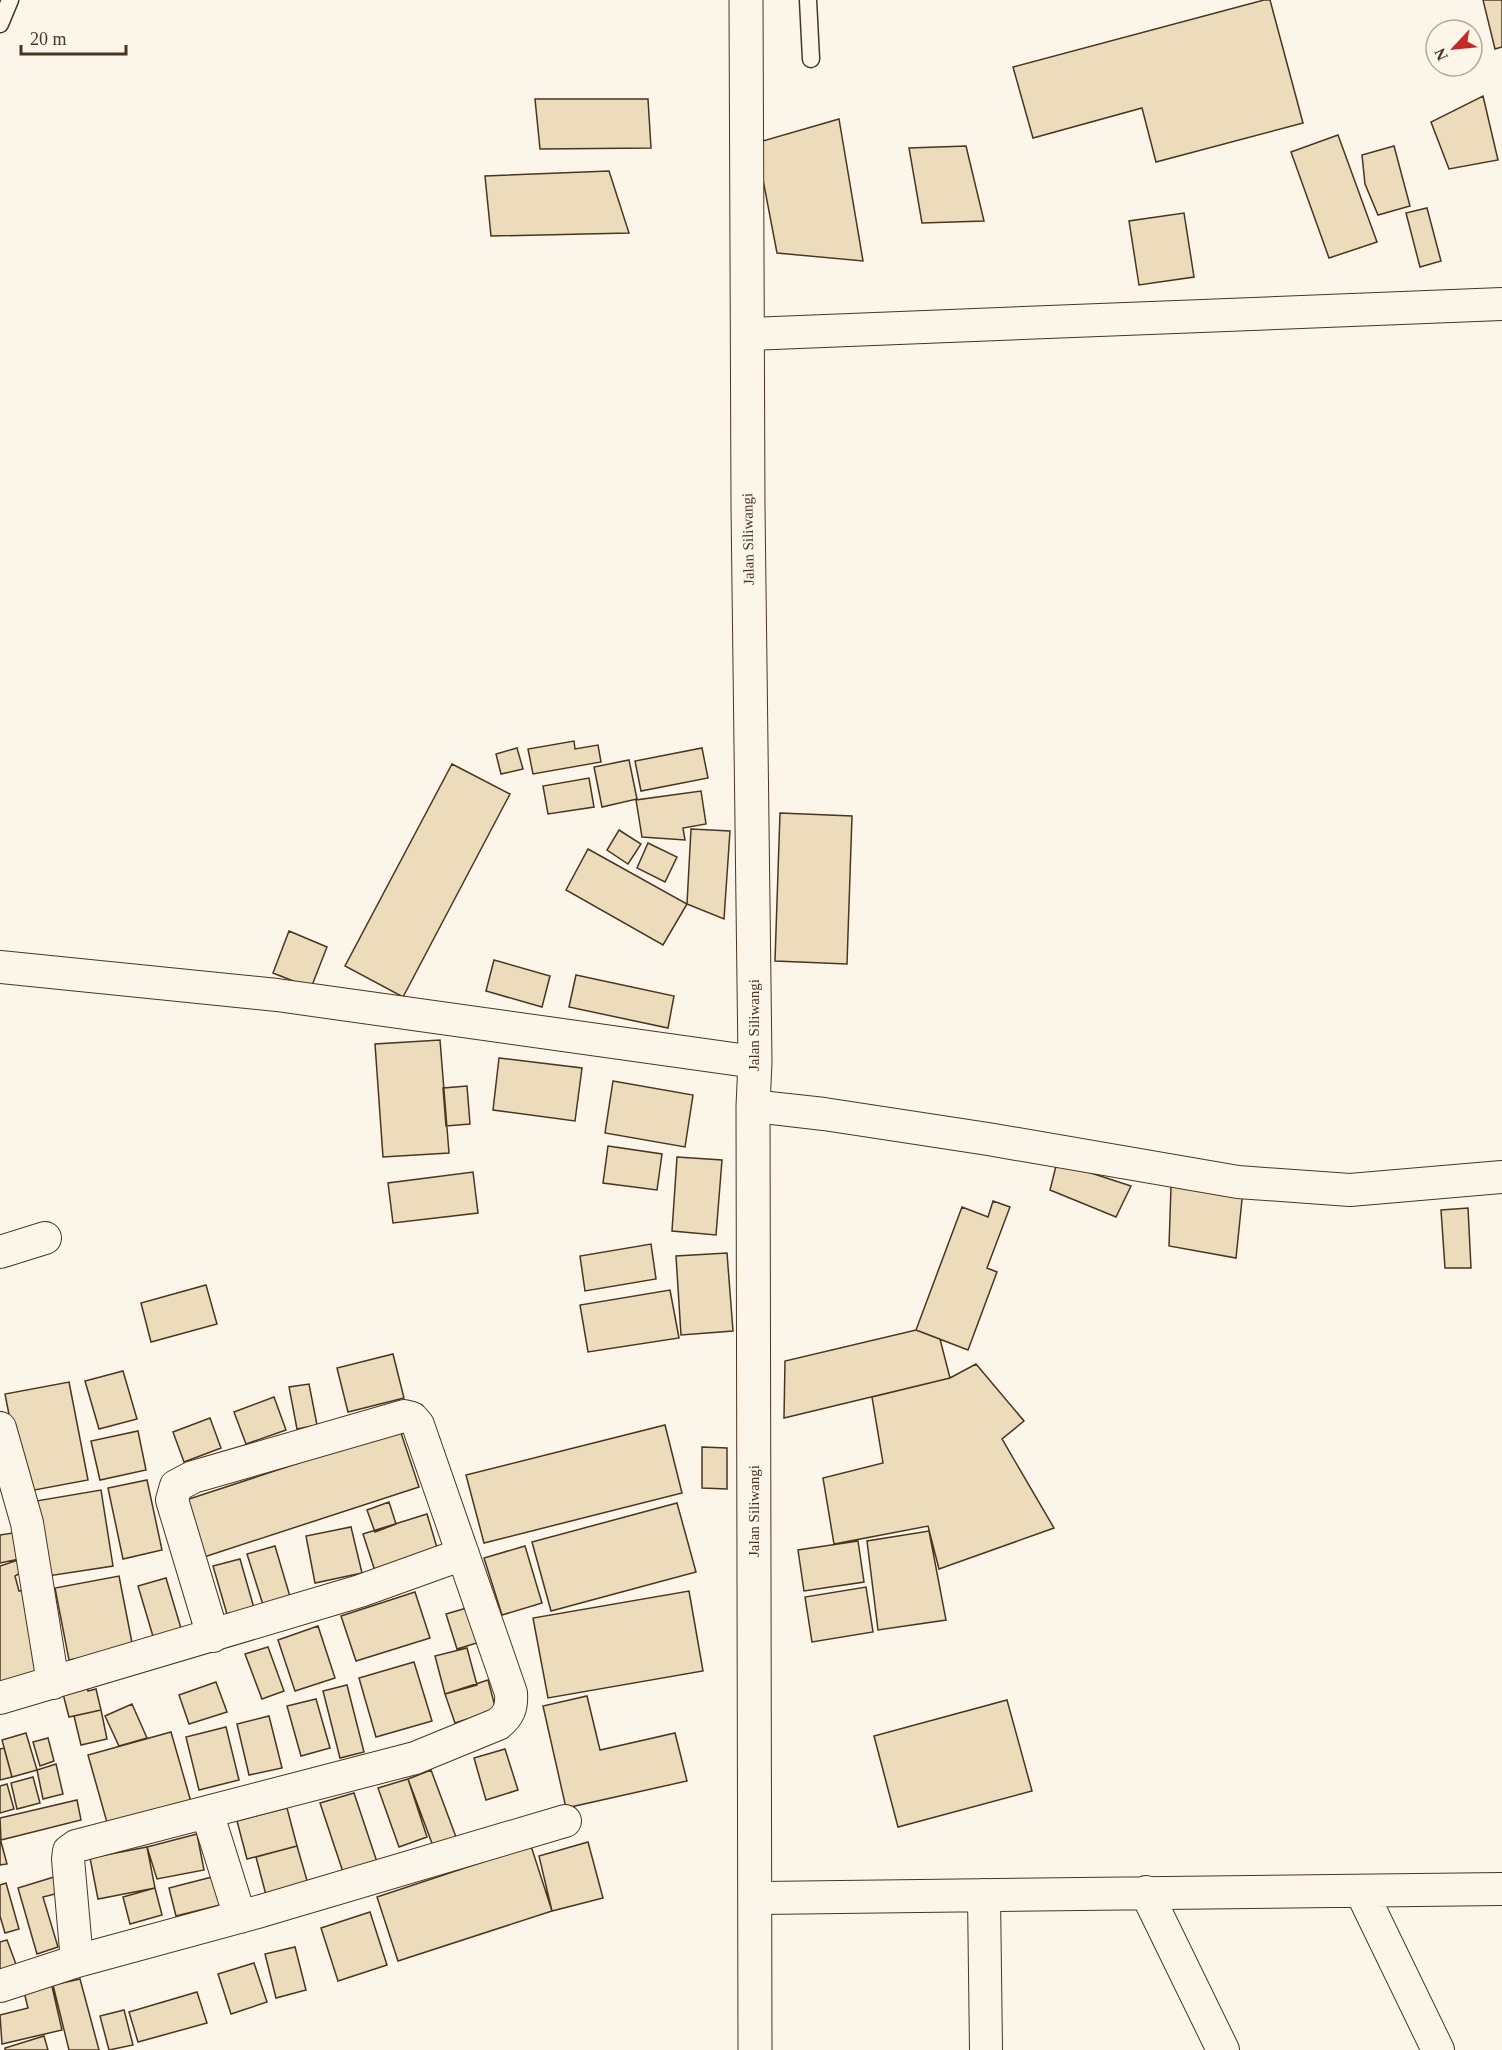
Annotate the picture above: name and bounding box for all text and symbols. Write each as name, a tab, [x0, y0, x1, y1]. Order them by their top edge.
scale bar	[21, 18, 126, 56]
north arrow	[1424, 18, 1484, 78]
text: 20 m	[30, 29, 67, 49]
text: N	[1431, 45, 1451, 63]
street label: Jalan Siliwangi	[739, 493, 757, 585]
street label: Jalan Siliwangi	[746, 979, 762, 1071]
street label: Jalan Siliwangi	[746, 1465, 762, 1557]

